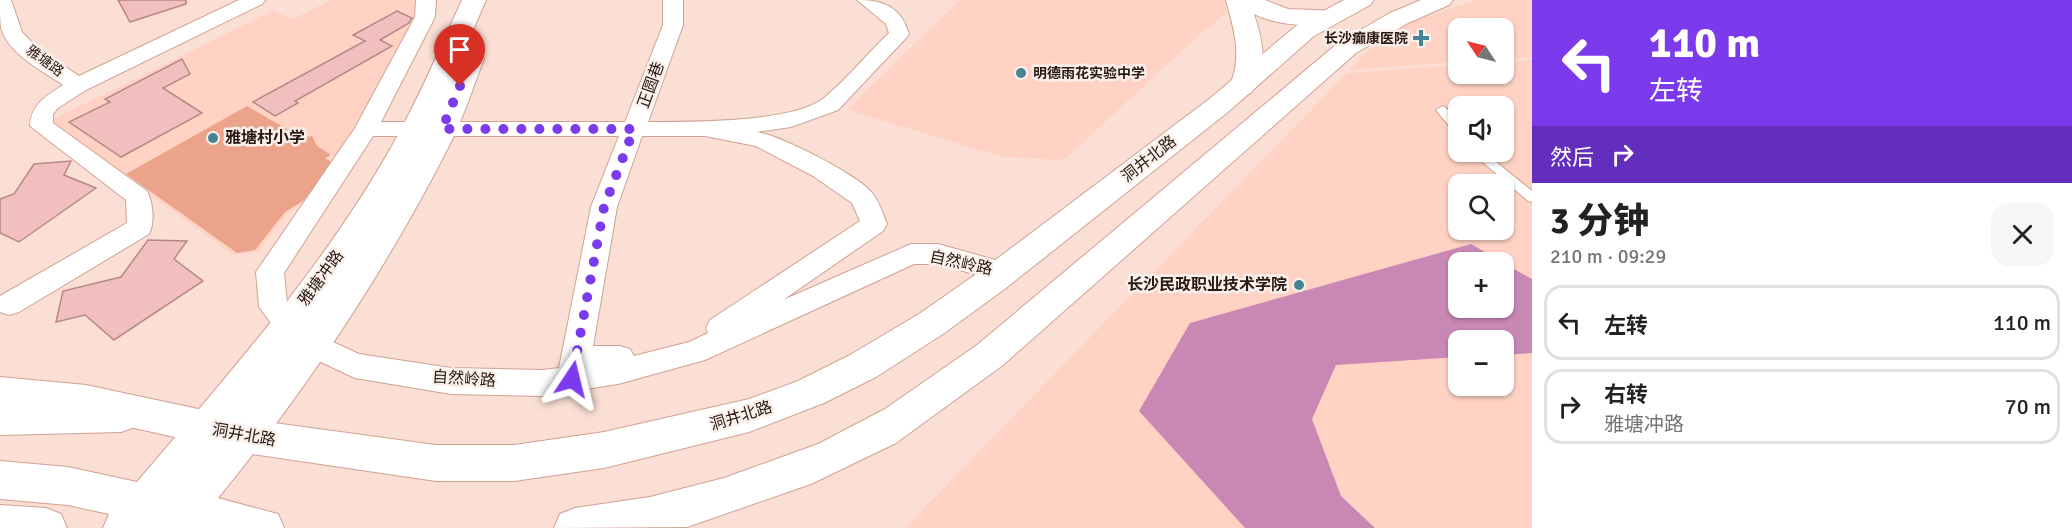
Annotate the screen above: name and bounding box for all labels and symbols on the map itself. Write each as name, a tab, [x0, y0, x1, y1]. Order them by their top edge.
north arrow	[1448, 18, 1514, 84]
pin	[434, 24, 485, 86]
marker: 长沙癫康医院	[1412, 29, 1430, 47]
place label: 长沙癫康医院	[1324, 30, 1408, 47]
street label: 雅塘路	[23, 42, 67, 80]
street label: 正圆巷	[633, 59, 669, 111]
place label: 明德雨花实验中学	[1033, 65, 1145, 82]
marker: 明德雨花实验中学	[1014, 66, 1028, 80]
place label: 雅塘村小学	[225, 128, 305, 148]
marker: 雅塘村小学	[206, 131, 220, 145]
street label: 洞井北路	[1118, 131, 1180, 187]
street label: 雅塘冲路	[294, 246, 348, 310]
street label: 自然岭路	[928, 247, 994, 279]
place label: 长沙民政职业技术学院	[1127, 275, 1287, 295]
marker: 长沙民政职业技术学院	[1292, 278, 1306, 292]
position arrow	[540, 347, 604, 411]
street label: 自然岭路	[431, 367, 497, 391]
street label: 洞井北路	[707, 397, 775, 435]
street label: 洞井北路	[211, 420, 277, 450]

